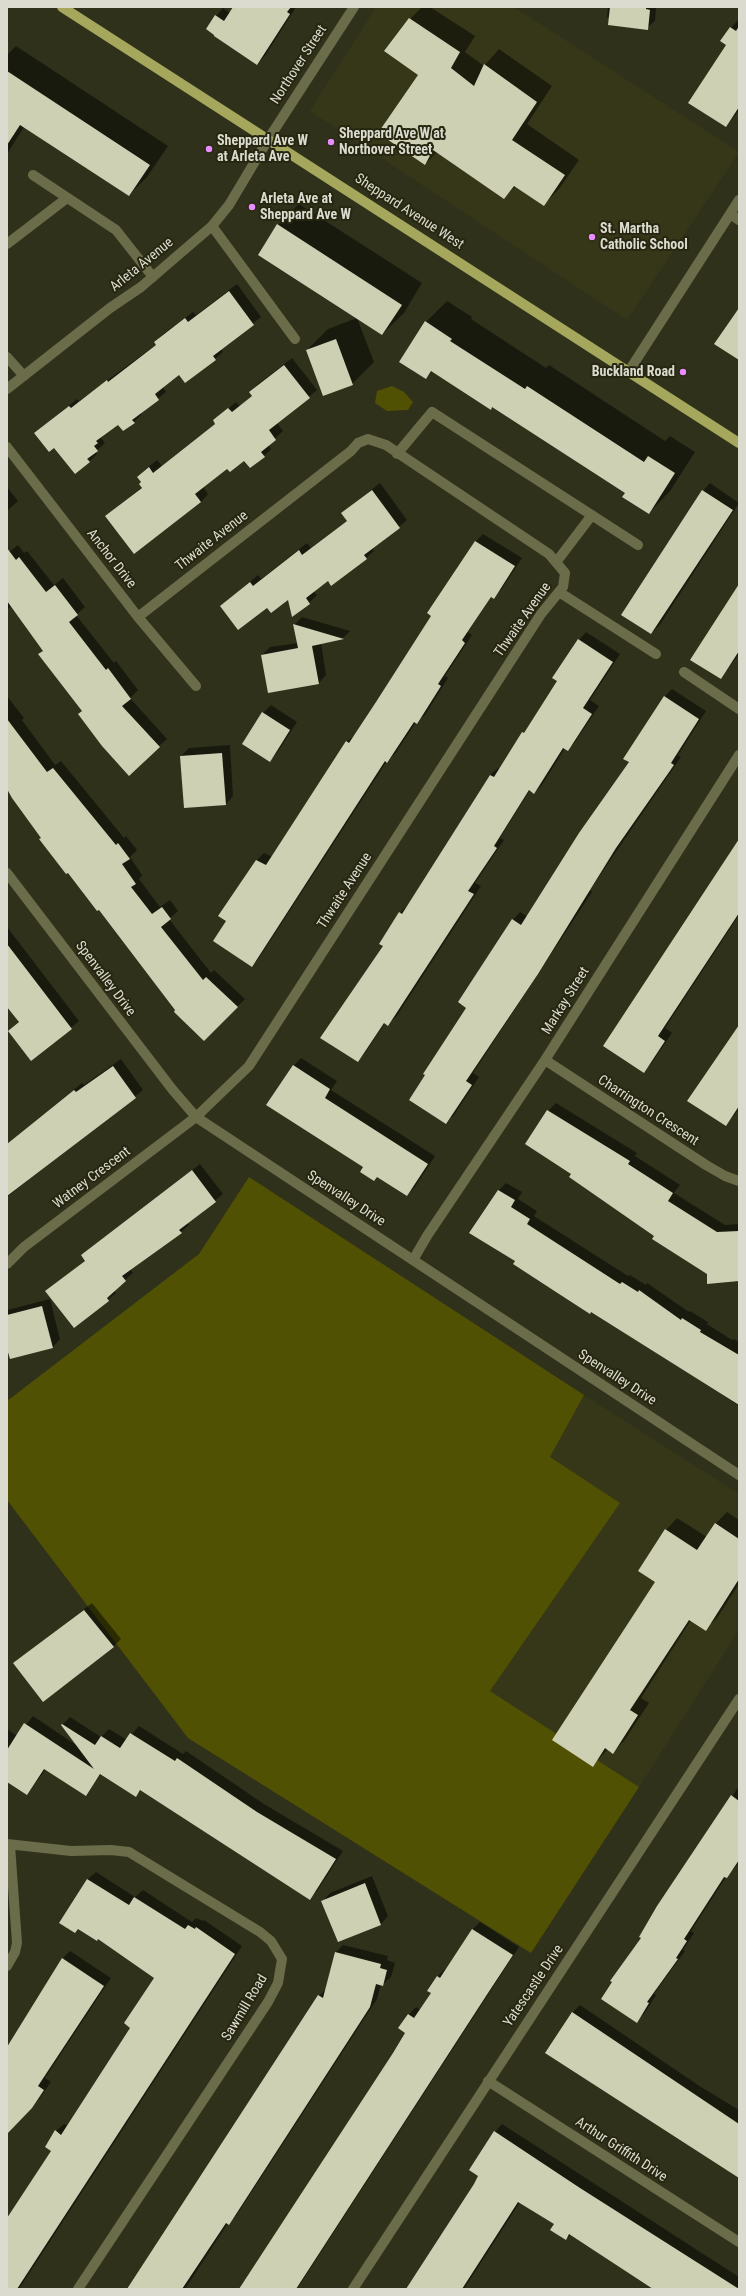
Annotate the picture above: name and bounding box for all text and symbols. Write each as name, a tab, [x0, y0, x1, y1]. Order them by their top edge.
street label: Northover Street	[267, 22, 331, 108]
place label: Sheppard Ave W at Northover Street	[339, 126, 444, 158]
place label: Sheppard Ave W at Arleta Ave	[217, 133, 308, 166]
marker: Sheppard Ave W at Northover Street	[326, 137, 336, 147]
marker: Sheppard Ave W at Arleta Ave	[204, 144, 214, 154]
street label: Sheppard Avenue West	[351, 171, 467, 253]
place label: Arleta Ave at Sheppard Ave W	[260, 191, 351, 224]
marker: Arleta Ave at Sheppard Ave W	[247, 202, 257, 212]
place label: St. Martha Catholic School	[600, 221, 688, 254]
marker: St. Martha Catholic School	[587, 232, 597, 242]
street label: Arleta Avenue	[107, 234, 177, 296]
place label: Buckland Road	[592, 364, 675, 380]
marker: Buckland Road	[678, 367, 688, 377]
street label: Thwaite Avenue	[172, 508, 252, 574]
street label: Anchor Drive	[83, 526, 139, 592]
street label: Thwaite Avenue	[491, 579, 555, 661]
street label: Thwaite Avenue	[314, 850, 376, 932]
street label: Spenvalley Drive	[71, 938, 139, 1020]
street label: Markay Street	[539, 964, 593, 1038]
street label: Charrington Crescent	[594, 1072, 702, 1150]
street label: Watney Crescent	[50, 1143, 134, 1213]
street label: Spenvalley Drive	[304, 1167, 388, 1231]
street label: Spenvalley Drive	[575, 1346, 659, 1410]
street label: Yatescastle Drive	[500, 1942, 568, 2030]
street label: Sawmill Road	[219, 1972, 271, 2044]
street label: Arthur Griffith Drive	[572, 2114, 670, 2186]

